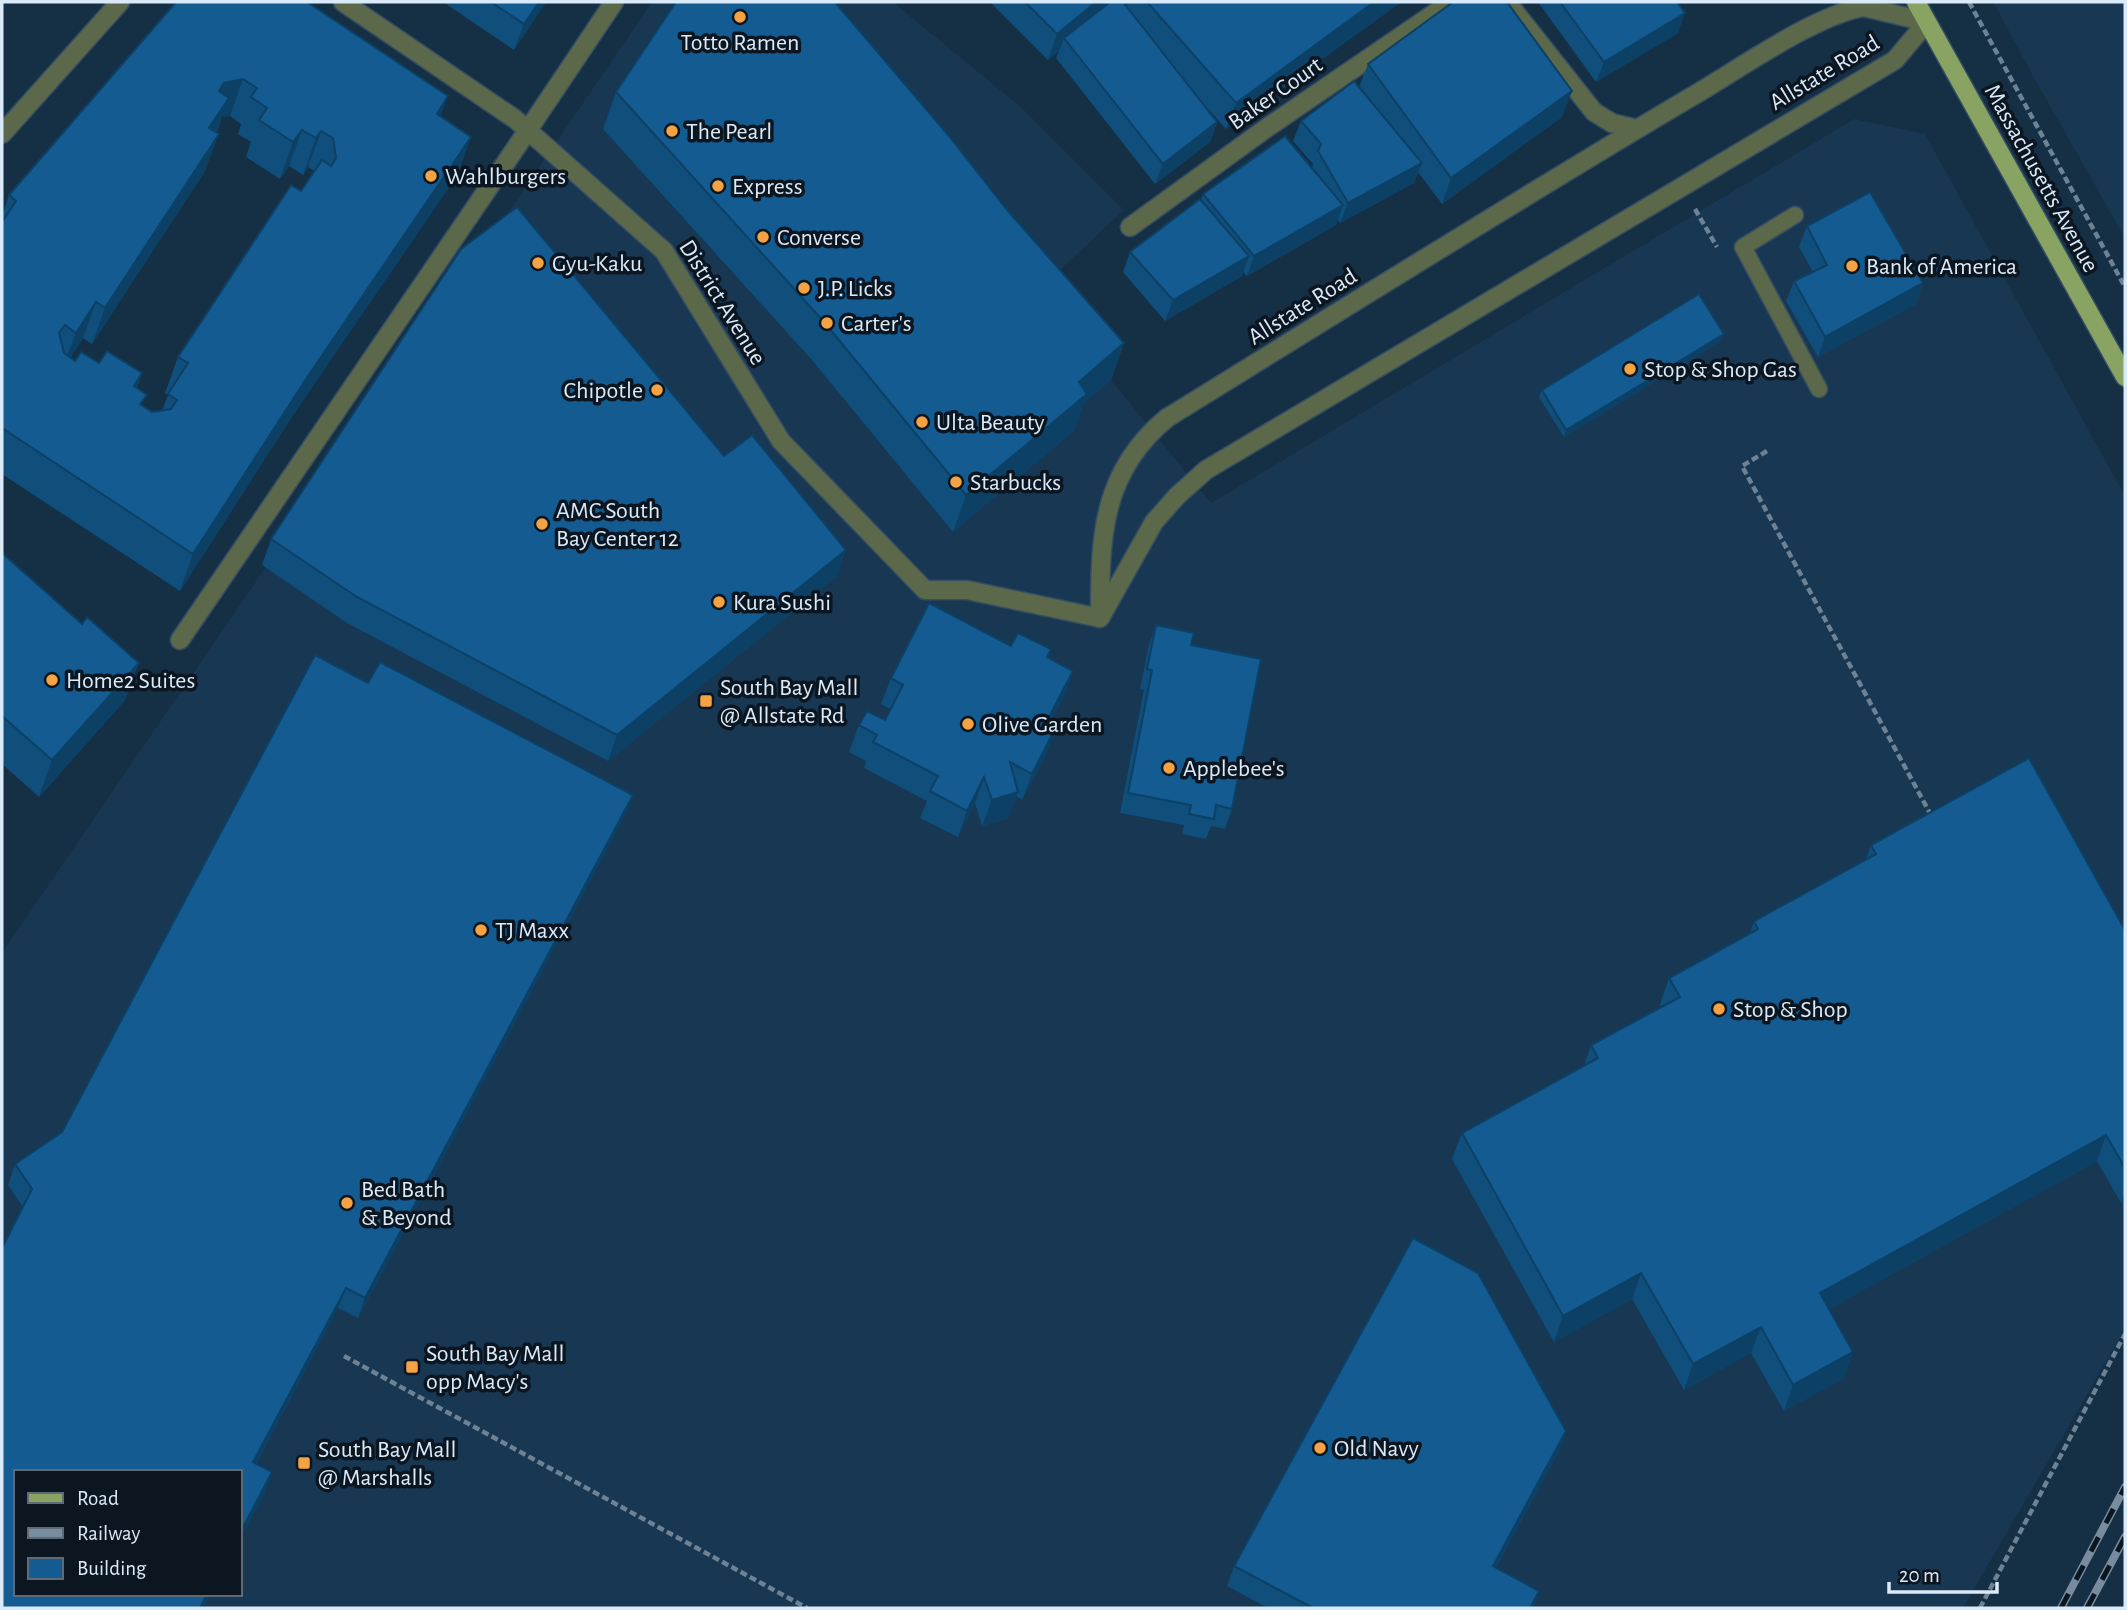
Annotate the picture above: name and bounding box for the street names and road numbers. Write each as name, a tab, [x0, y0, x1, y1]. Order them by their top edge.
street label: Allstate Road	[1765, 31, 1884, 115]
street label: Baker Court	[1224, 53, 1327, 135]
street label: Massachusetts Avenue	[1980, 81, 2103, 276]
street label: District Avenue	[674, 236, 770, 369]
street label: Allstate Road	[1244, 264, 1361, 350]

